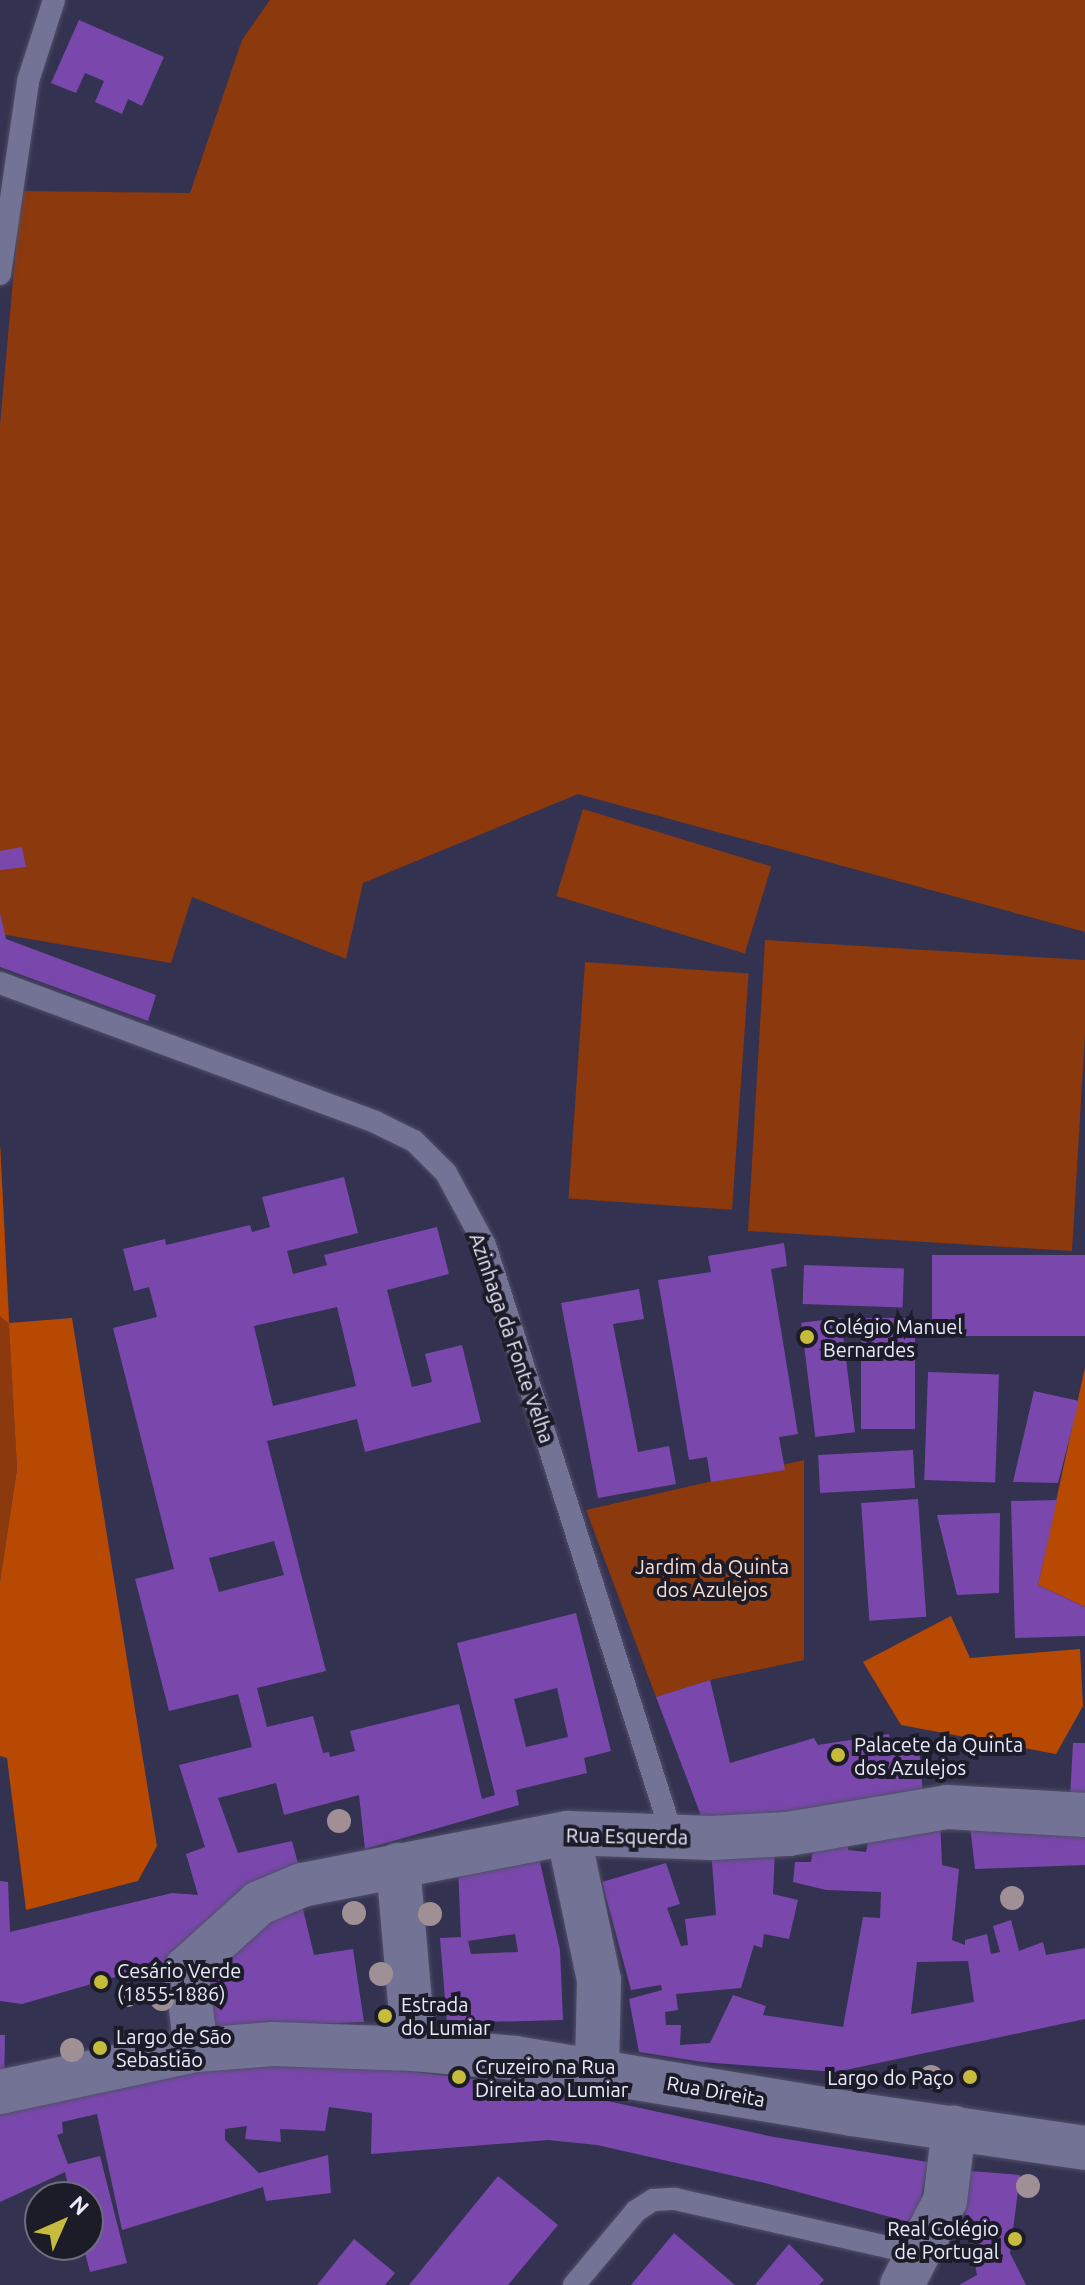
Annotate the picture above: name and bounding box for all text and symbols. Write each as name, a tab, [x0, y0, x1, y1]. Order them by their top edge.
street label: Azinhaga da Fonte Velha	[465, 1230, 559, 1446]
place label: Colégio Manuel Bernardes	[823, 1314, 963, 1361]
marker: Colégio Manuel Bernardes	[798, 1328, 816, 1346]
park label: Jardim da Quinta dos Azulejos	[635, 1554, 789, 1601]
place label: Palacete da Quinta dos Azulejos	[854, 1732, 1023, 1779]
marker: Palacete da Quinta dos Azulejos	[829, 1746, 847, 1764]
street label: Rua Esquerda	[566, 1823, 688, 1849]
place label: Cesário Verde (1855-1886)	[117, 1958, 241, 2005]
marker: Cesário Verde (1855-1886)	[92, 1973, 110, 1991]
place label: Estrada do Lumiar	[401, 1992, 491, 2039]
marker: Estrada do Lumiar	[376, 2007, 394, 2025]
place label: Largo de São Sebastião	[116, 2024, 232, 2071]
marker: Largo de São Sebastião	[91, 2039, 109, 2057]
place label: Cruzeiro na Rua Direita ao Lumiar	[475, 2054, 628, 2101]
place label: Largo do Paço	[827, 2065, 954, 2089]
marker: Cruzeiro na Rua Direita ao Lumiar	[450, 2068, 468, 2086]
marker: Largo do Paço	[961, 2068, 979, 2086]
street label: Rua Direita	[665, 2071, 767, 2111]
north arrow	[24, 2181, 104, 2261]
text: N	[65, 2190, 95, 2220]
place label: Real Colégio de Portugal	[887, 2216, 999, 2263]
marker: Real Colégio de Portugal	[1006, 2230, 1024, 2248]

